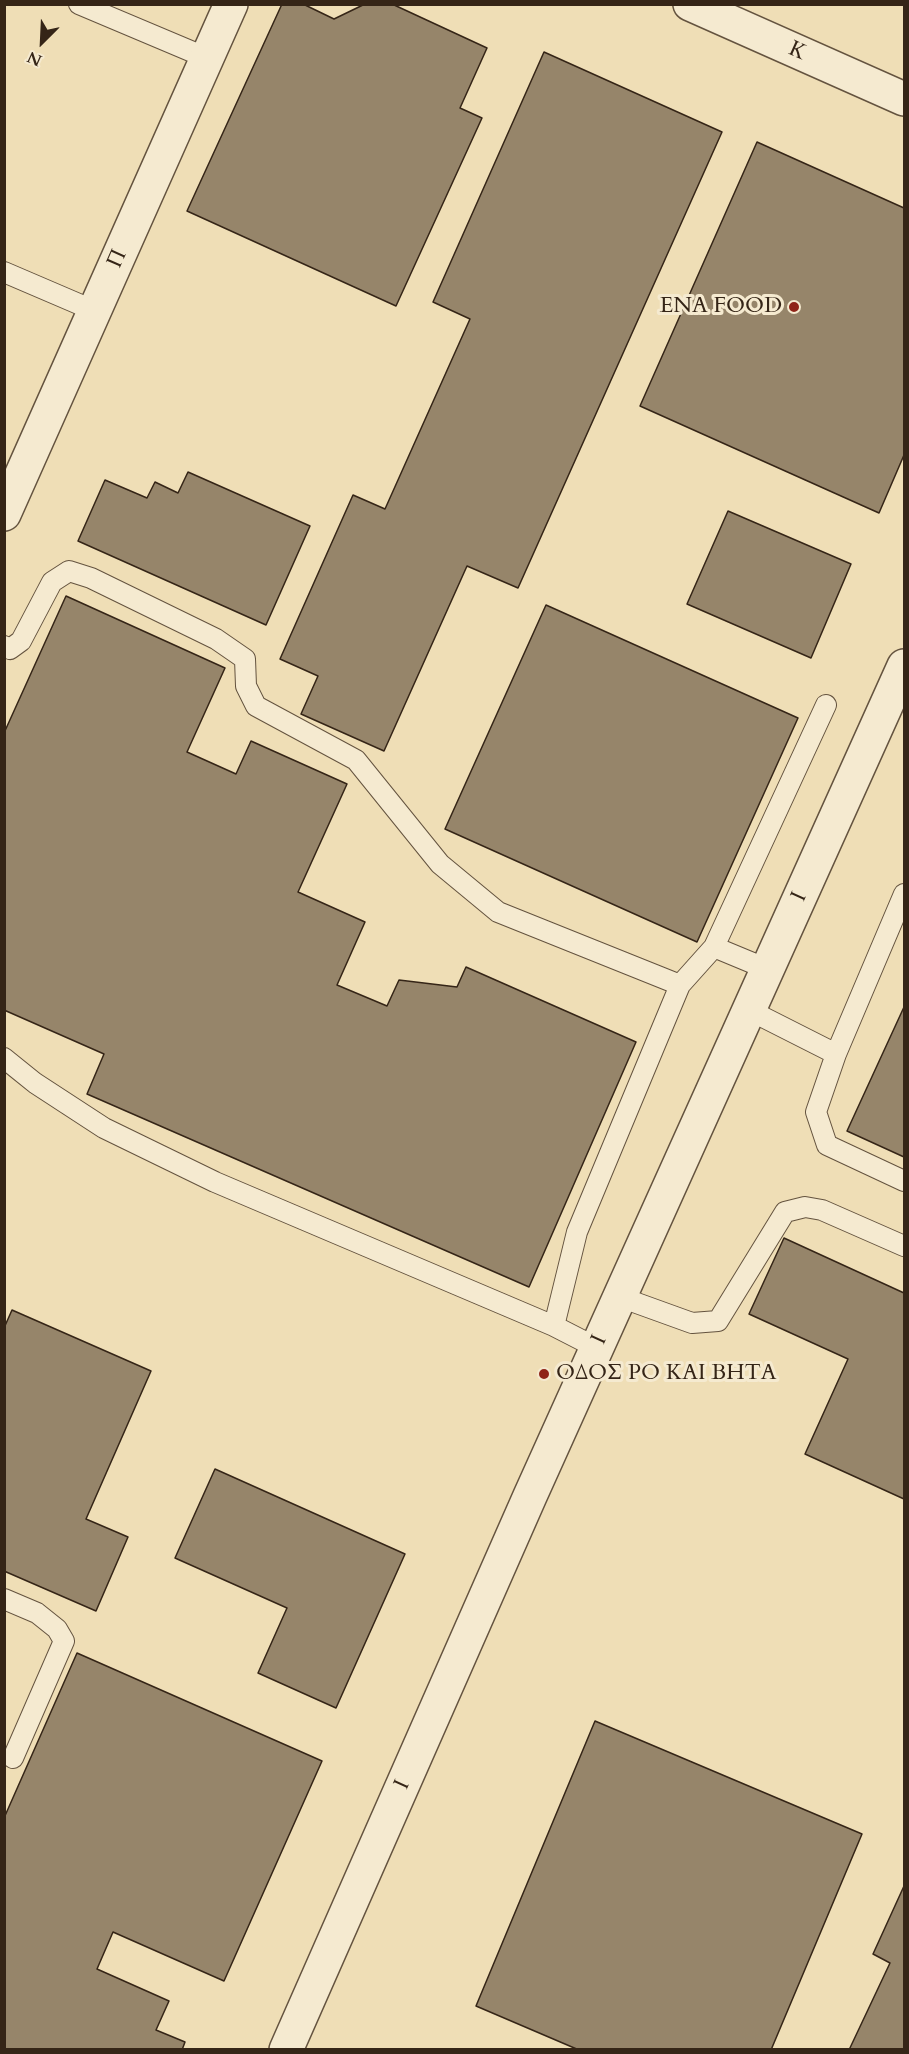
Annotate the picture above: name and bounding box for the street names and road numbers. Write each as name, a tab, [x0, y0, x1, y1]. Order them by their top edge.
street label: Κ	[784, 37, 810, 67]
street label: Π	[102, 246, 134, 272]
street label: Ι	[786, 888, 814, 906]
street label: Ι	[586, 1331, 614, 1349]
street label: Ι	[389, 1776, 417, 1794]

